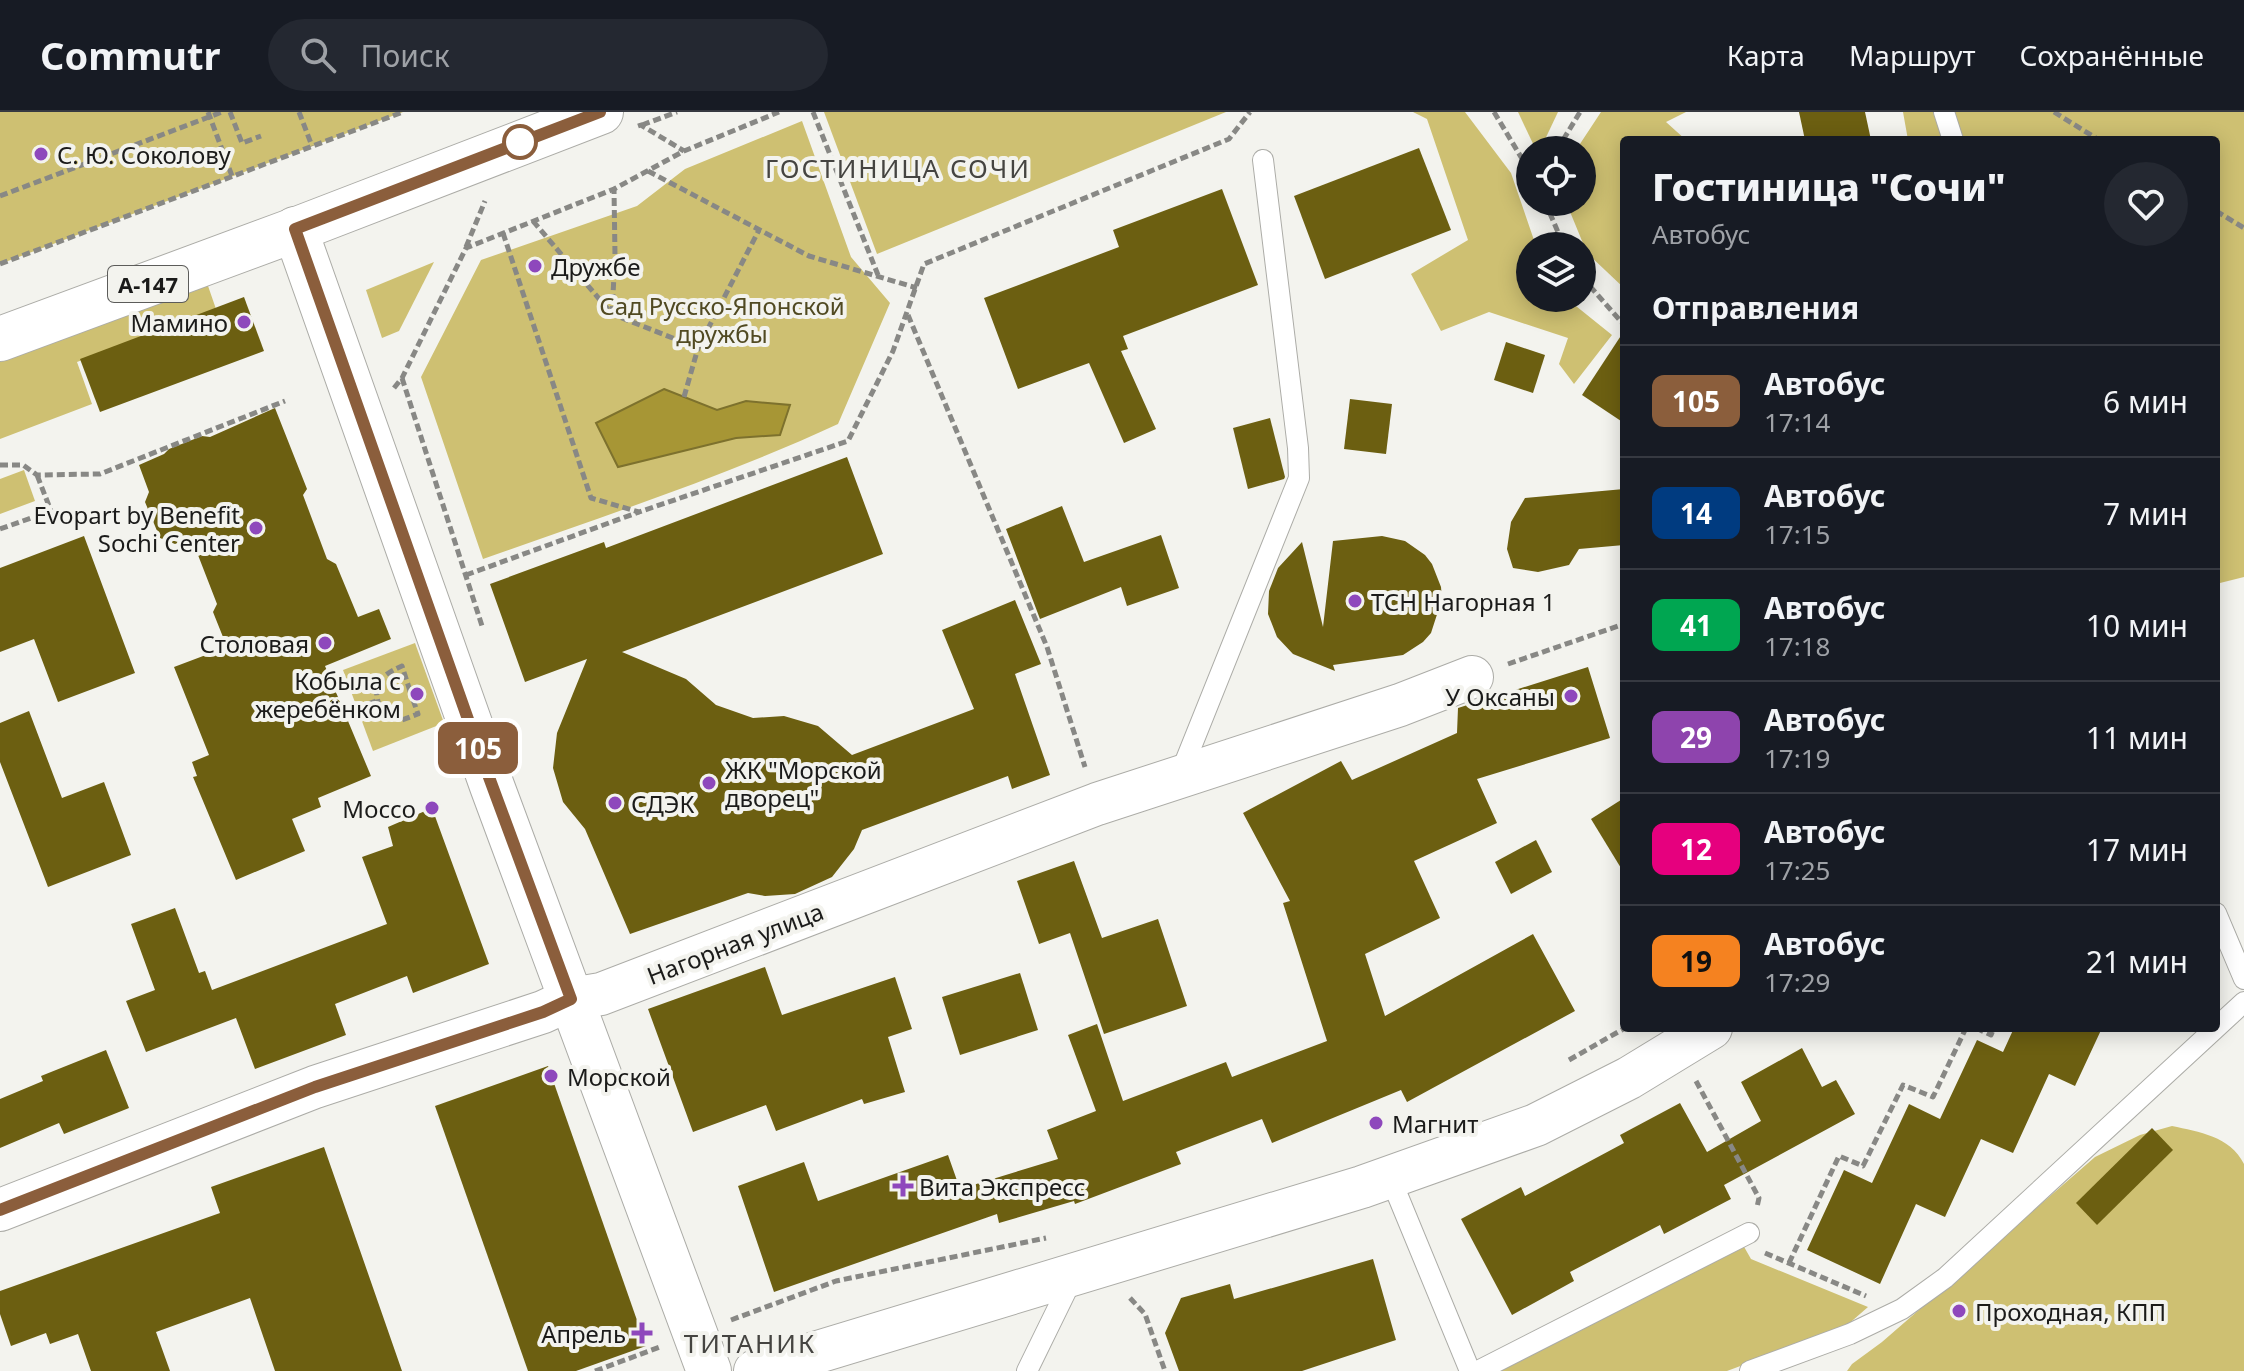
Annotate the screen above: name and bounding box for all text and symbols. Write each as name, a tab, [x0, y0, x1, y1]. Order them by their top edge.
search box	[268, 19, 828, 91]
text: Commutr	[40, 29, 220, 81]
icon: search	[296, 33, 340, 77]
text: Поиск	[360, 35, 450, 76]
text: Карта	[1727, 36, 1805, 74]
text: Маршрут	[1849, 36, 1975, 74]
text: Сохранённые	[2019, 36, 2204, 74]
unlabelled marker	[503, 125, 537, 159]
map controls	[1516, 136, 1596, 312]
button: locate	[1516, 136, 1596, 216]
place label: С. Ю. Соколову	[57, 138, 231, 171]
marker: С. Ю. Соколову	[32, 145, 50, 163]
district label: ГОСТИНИЦА СОЧИ	[765, 150, 1031, 186]
text: Гостиница "Сочи"	[1652, 160, 2006, 212]
button: heart	[2104, 162, 2188, 246]
text: Автобус	[1652, 216, 1750, 252]
button: layers	[1516, 232, 1596, 312]
place label: Дружбе	[551, 250, 640, 283]
marker: Дружбе	[526, 257, 544, 275]
road number: А-147	[108, 266, 188, 302]
text: Отправления	[1652, 287, 1859, 328]
park label: Сад Русско-Японской дружбы	[599, 289, 845, 350]
place label: Мамино	[131, 306, 228, 339]
marker: Мамино	[235, 313, 253, 331]
text: Автобус	[1764, 363, 1886, 404]
text: 6 мин	[2103, 381, 2188, 422]
text: 105	[1672, 382, 1720, 420]
text: 17:14	[1764, 404, 1830, 440]
text: Автобус	[1764, 475, 1886, 516]
text: 7 мин	[2103, 493, 2188, 534]
text: 14	[1680, 494, 1712, 532]
place label: Evopart by Benefit Sochi Center	[34, 498, 240, 559]
text: 17:15	[1764, 516, 1830, 552]
marker: Evopart by Benefit Sochi Center	[247, 519, 265, 537]
place label: ТСН Нагорная 1	[1371, 585, 1556, 618]
text: Автобус	[1764, 587, 1886, 628]
marker: ТСН Нагорная 1	[1346, 592, 1364, 610]
text: 10 мин	[2086, 605, 2188, 646]
text: 41	[1680, 606, 1712, 644]
place label: Столовая	[199, 627, 309, 660]
text: 17:18	[1764, 628, 1830, 664]
marker: Столовая	[316, 634, 334, 652]
place label: Кобыла с жеребёнком	[255, 664, 401, 725]
place label: У Оксаны	[1445, 680, 1555, 713]
marker: Кобыла с жеребёнком	[408, 685, 426, 703]
marker: У Оксаны	[1562, 687, 1580, 705]
text: Автобус	[1764, 699, 1886, 740]
text: 11 мин	[2086, 717, 2188, 758]
text: 29	[1680, 718, 1712, 756]
line badge: 105	[432, 722, 524, 774]
text: 105	[454, 729, 502, 767]
text: 17:19	[1764, 740, 1830, 776]
place label: ЖК "Морской дворец"	[725, 753, 882, 814]
marker: ЖК "Морской дворец"	[700, 774, 718, 792]
place label: СДЭК	[631, 787, 694, 820]
place label: Mocco	[342, 792, 416, 825]
marker: СДЭК	[606, 794, 624, 812]
marker: Mocco	[423, 799, 441, 817]
text: Автобус	[1764, 811, 1886, 852]
text: 17 мин	[2086, 829, 2188, 870]
text: 12	[1680, 830, 1712, 868]
text: 17:25	[1764, 852, 1830, 888]
street label: Нагорная улица	[642, 894, 828, 992]
text: Автобус	[1764, 923, 1886, 964]
text: 21 мин	[2086, 941, 2188, 982]
text: 19	[1680, 942, 1712, 980]
text: 17:29	[1764, 964, 1830, 1000]
place label: Морской	[567, 1060, 671, 1093]
marker: Морской	[542, 1067, 560, 1085]
place label: Магнит	[1392, 1107, 1478, 1140]
marker: Магнит	[1367, 1114, 1385, 1132]
place label: Вита Экспресс	[919, 1170, 1086, 1203]
marker: Вита Экспресс	[894, 1177, 912, 1195]
place label: Проходная, КПП	[1975, 1295, 2166, 1328]
marker: Проходная, КПП	[1950, 1302, 1968, 1320]
place label: Апрель	[541, 1317, 626, 1350]
marker: Апрель	[633, 1324, 651, 1342]
district label: ТИТАНИК	[684, 1325, 816, 1361]

